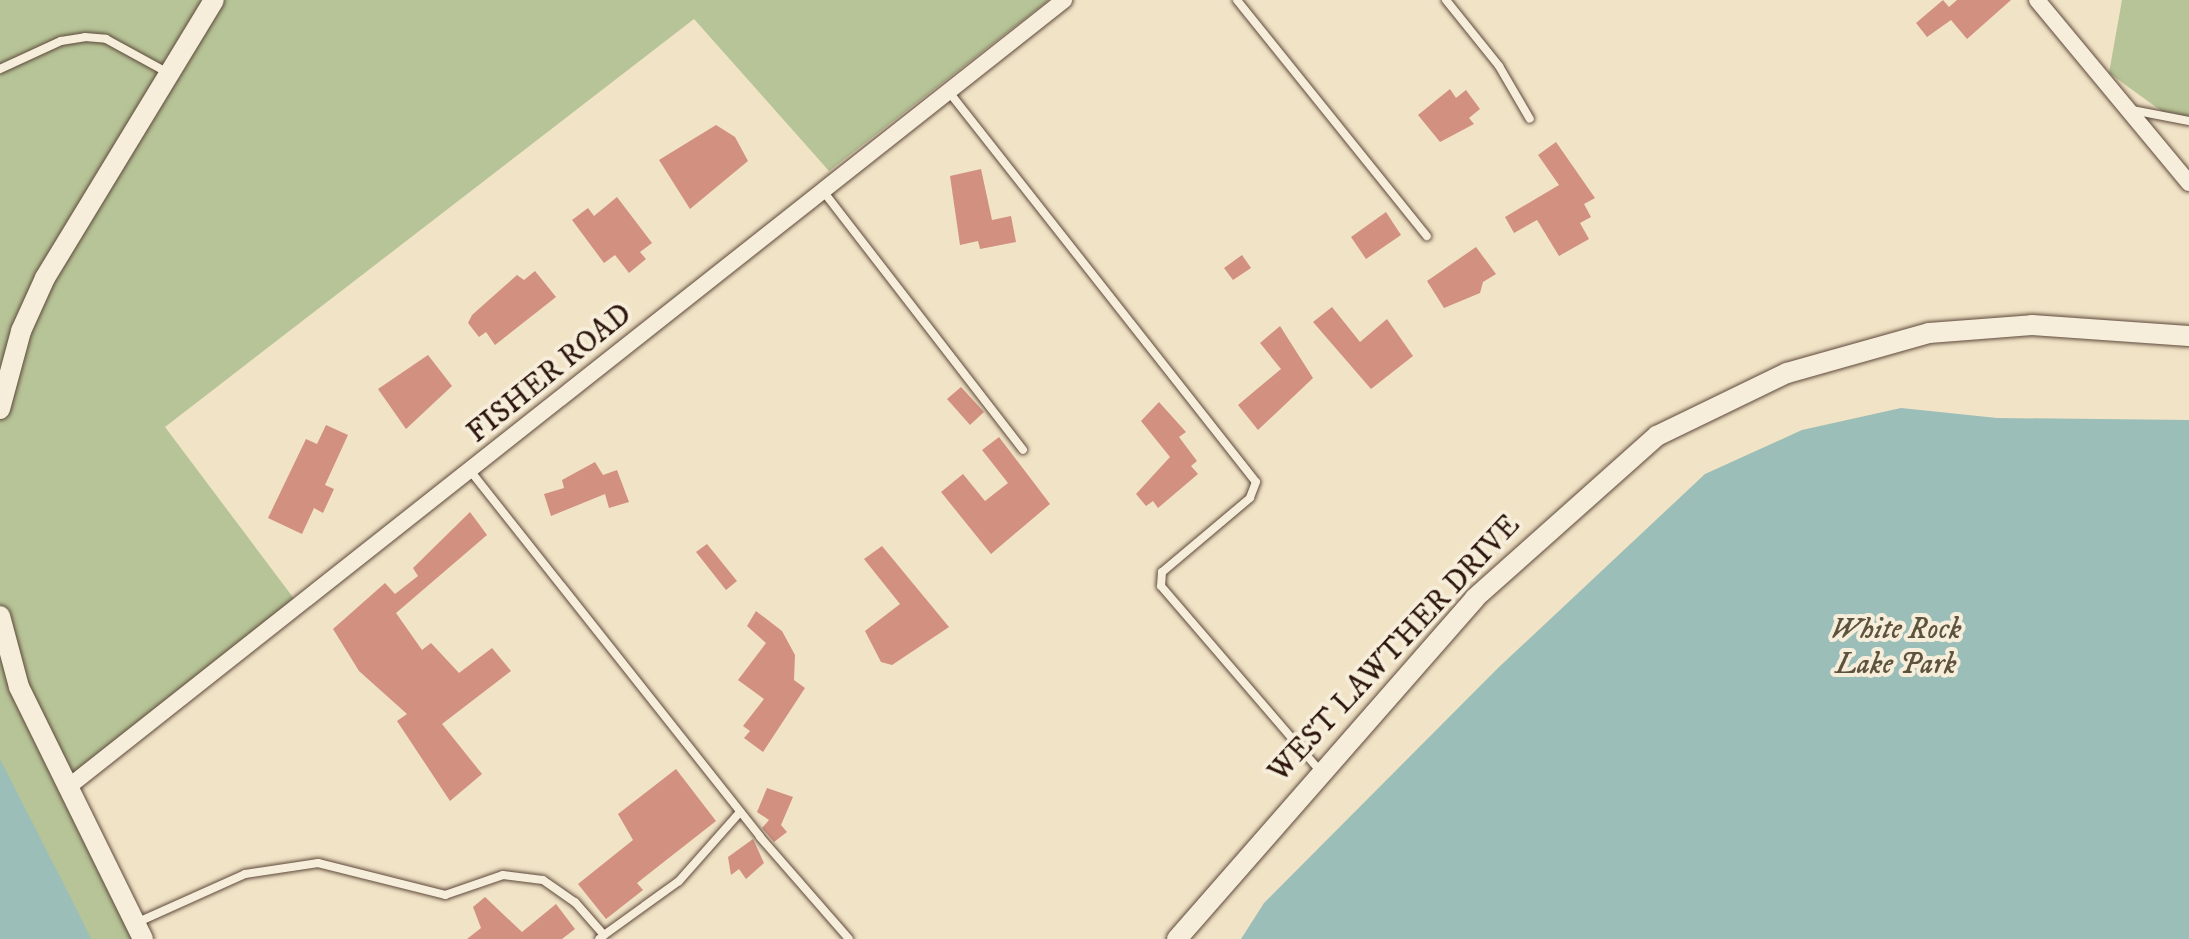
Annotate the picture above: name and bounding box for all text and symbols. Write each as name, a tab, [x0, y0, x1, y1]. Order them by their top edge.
street label: FISHER ROAD	[460, 297, 640, 451]
street label: WEST LAWTHER DRIVE	[1262, 508, 1528, 790]
park label: White Rock Lake Park	[1830, 612, 1962, 682]

